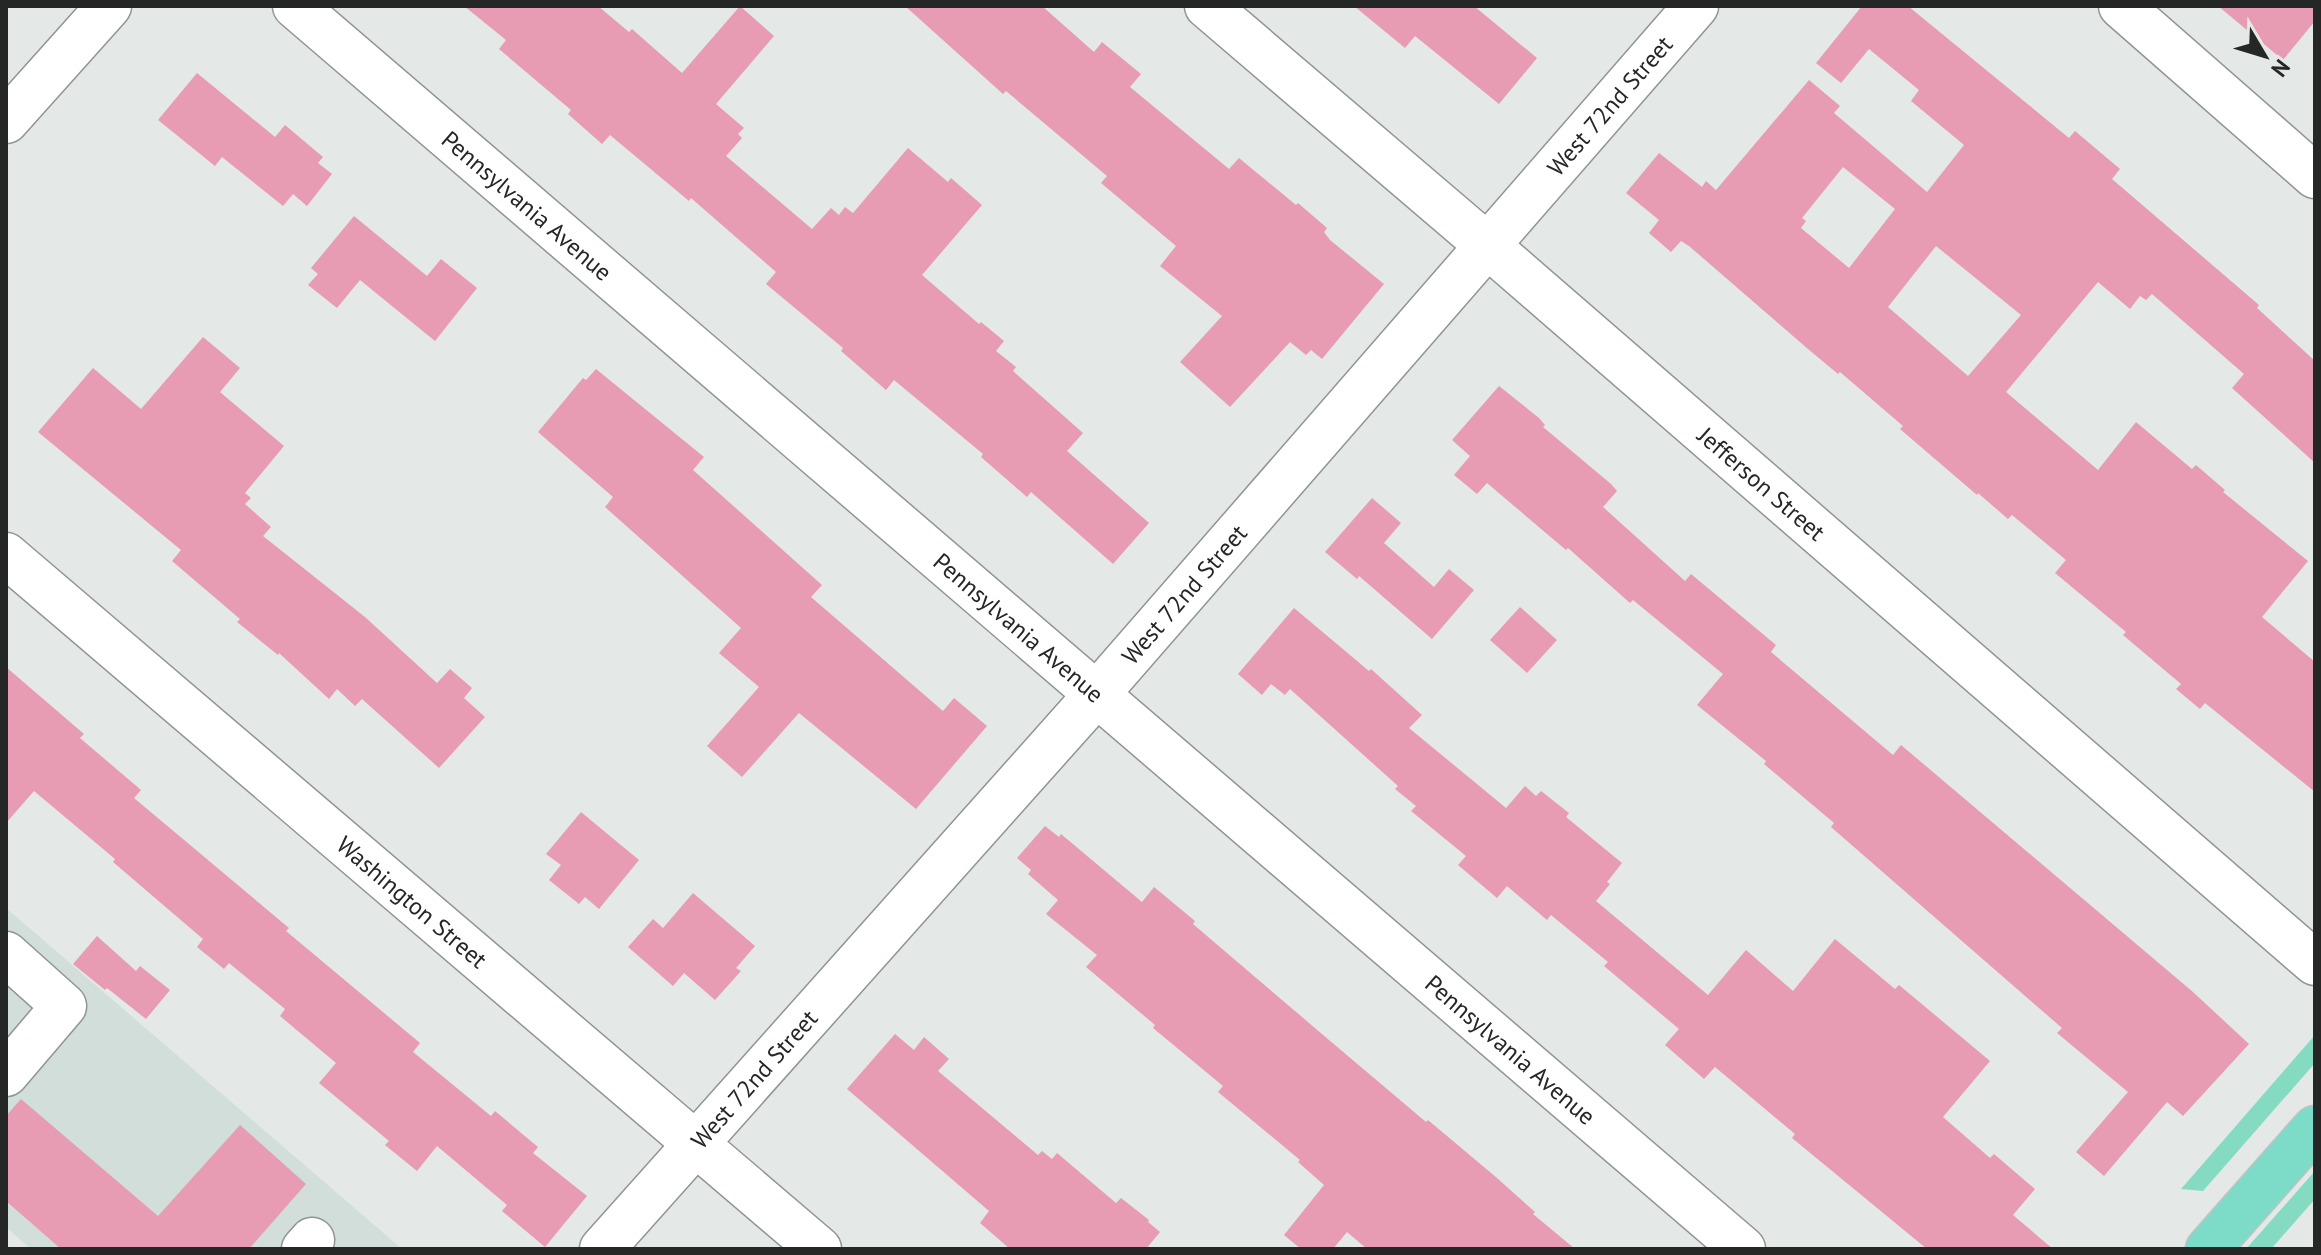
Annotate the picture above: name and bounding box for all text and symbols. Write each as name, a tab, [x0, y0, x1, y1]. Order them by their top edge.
north arrow	[2225, 16, 2305, 96]
street label: West 72nd Street	[1540, 29, 1679, 182]
text: N	[2265, 54, 2296, 83]
street label: Pennsylvania Avenue	[436, 124, 619, 287]
street label: Jefferson Street	[1691, 419, 1832, 547]
street label: West 72nd Street	[1114, 518, 1253, 671]
street label: Pennsylvania Avenue	[927, 546, 1111, 709]
street label: Washington Street	[331, 829, 494, 975]
street label: Pennsylvania Avenue	[1419, 968, 1602, 1131]
street label: West 72nd Street	[684, 1003, 824, 1155]

